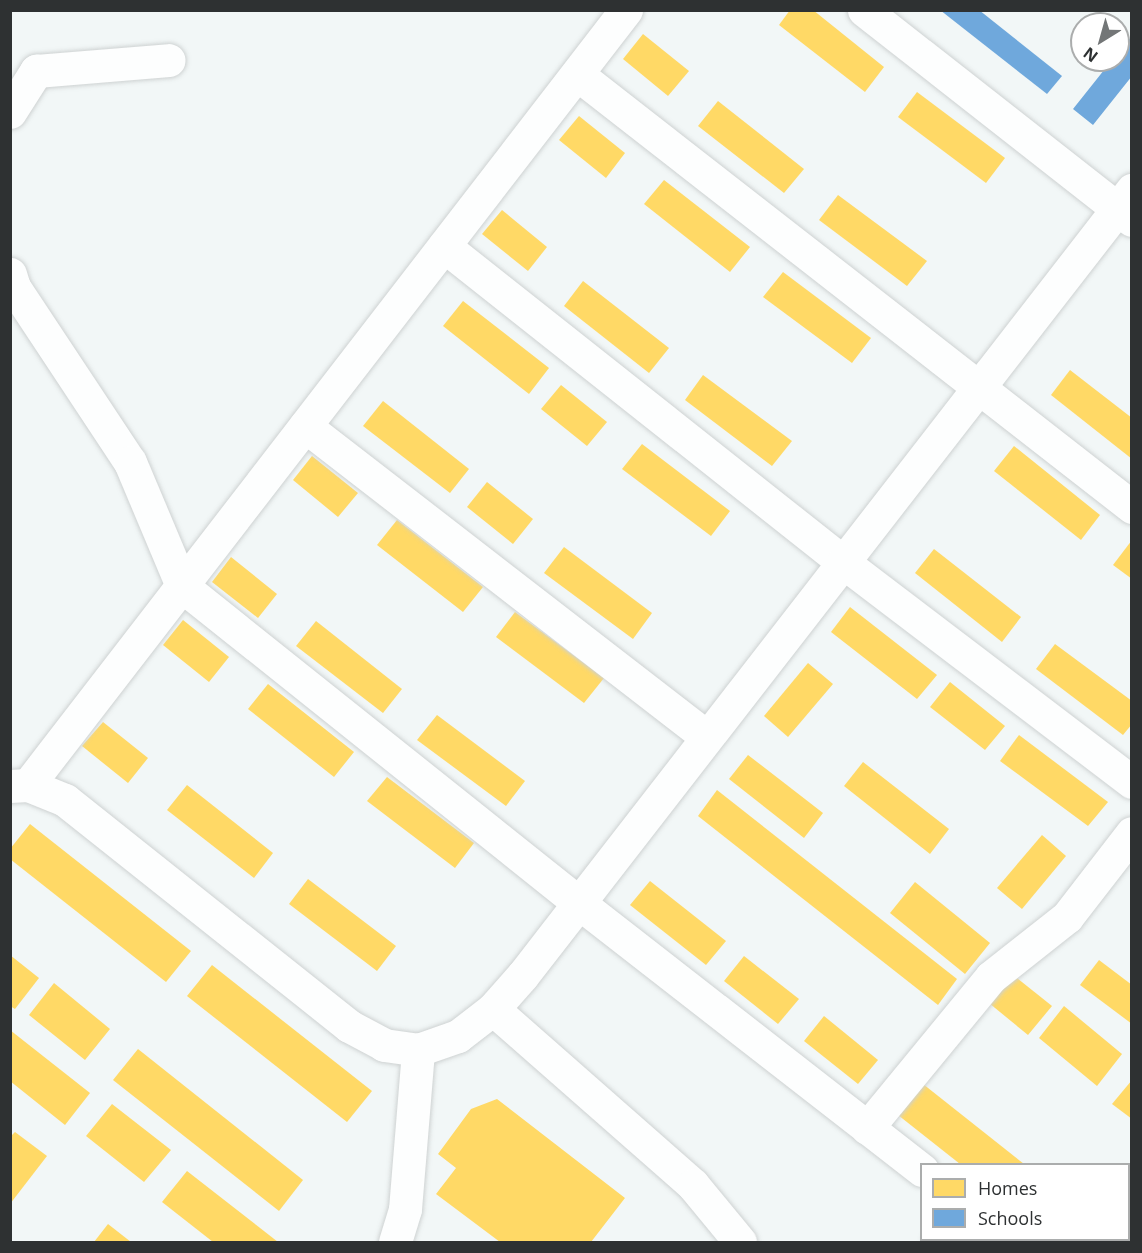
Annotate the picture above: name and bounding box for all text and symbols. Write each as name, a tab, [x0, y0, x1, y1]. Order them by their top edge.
north arrow	[1070, 12, 1130, 72]
text: N	[1079, 42, 1102, 67]
legend	[920, 1163, 1130, 1241]
text: Homes	[978, 1176, 1037, 1200]
text: Schools	[978, 1206, 1042, 1230]

